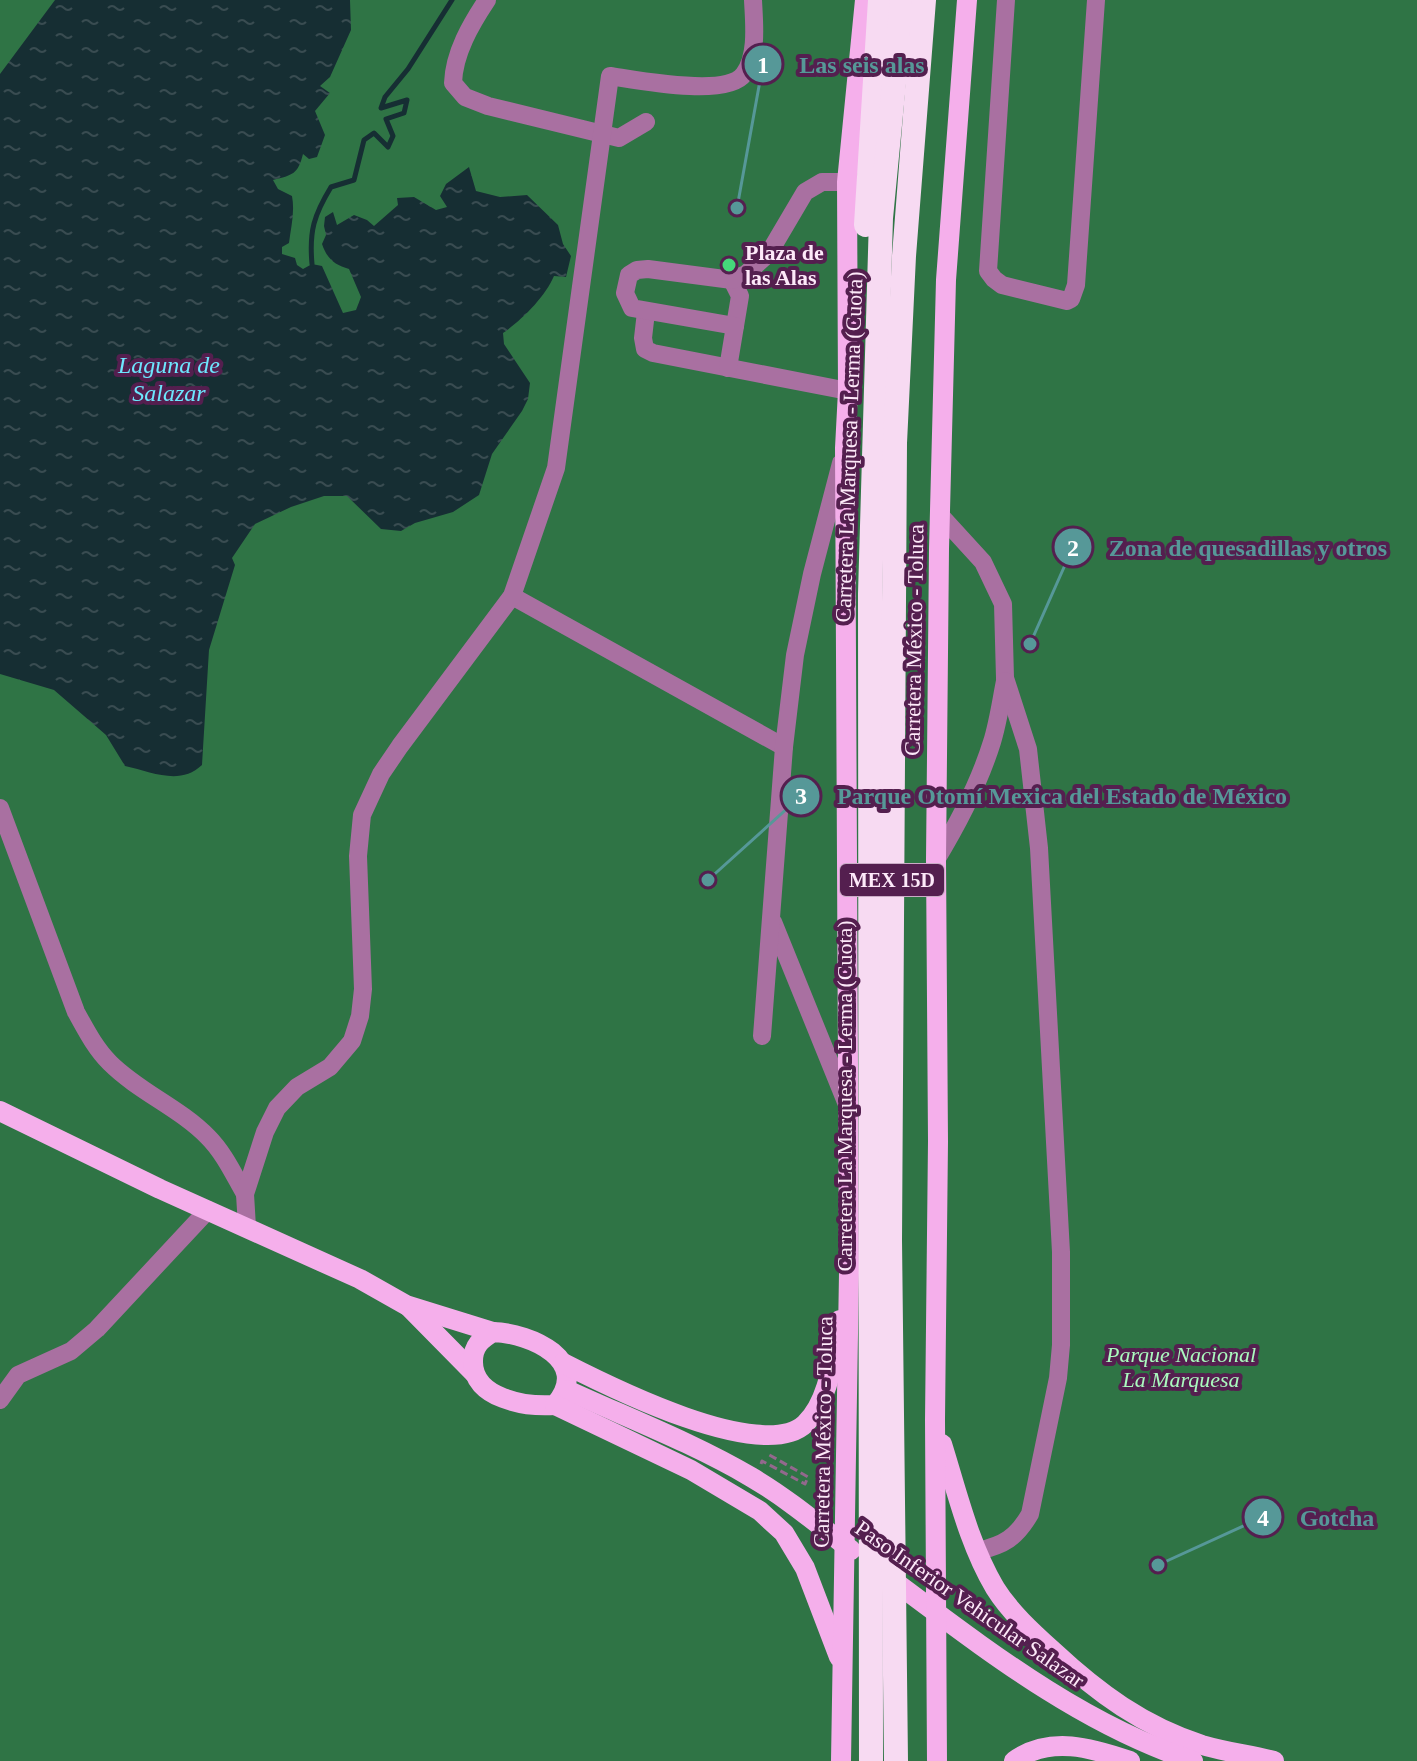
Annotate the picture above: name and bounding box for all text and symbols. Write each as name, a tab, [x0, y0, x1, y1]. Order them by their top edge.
callout: Las seis alas	[743, 40, 940, 88]
text: 1	[757, 52, 769, 78]
text: Las seis alas	[799, 52, 925, 78]
place label: Plaza de las Alas	[745, 240, 824, 290]
marker: Plaza de las Alas	[720, 256, 738, 274]
street label: Carretera La Marquesa - Lerma (Cuota)	[830, 271, 868, 623]
water label: Laguna de Salazar	[117, 352, 220, 406]
callout: Zona de quesadillas y otros	[1053, 523, 1404, 571]
street label: Carretera México - Toluca	[899, 524, 929, 756]
text: 2	[1067, 535, 1079, 561]
text: Zona de quesadillas y otros	[1109, 535, 1387, 561]
callout: Parque Otomí Mexica del Estado de México	[781, 772, 1303, 820]
text: 3	[795, 783, 807, 809]
text: Parque Otomí Mexica del Estado de México	[837, 783, 1287, 809]
road number: MEX 15D	[840, 864, 944, 896]
street label: Carretera La Marquesa - Lerma (Cuota)	[832, 920, 857, 1272]
street label: Carretera México - Toluca	[808, 1316, 838, 1548]
park label: Parque Nacional La Marquesa	[1105, 1342, 1256, 1392]
callout: Gotcha	[1243, 1493, 1390, 1541]
text: 4	[1257, 1505, 1269, 1531]
text: Gotcha	[1300, 1505, 1374, 1531]
street label: Paso Inferior Vehicular Salazar	[851, 1515, 1090, 1693]

